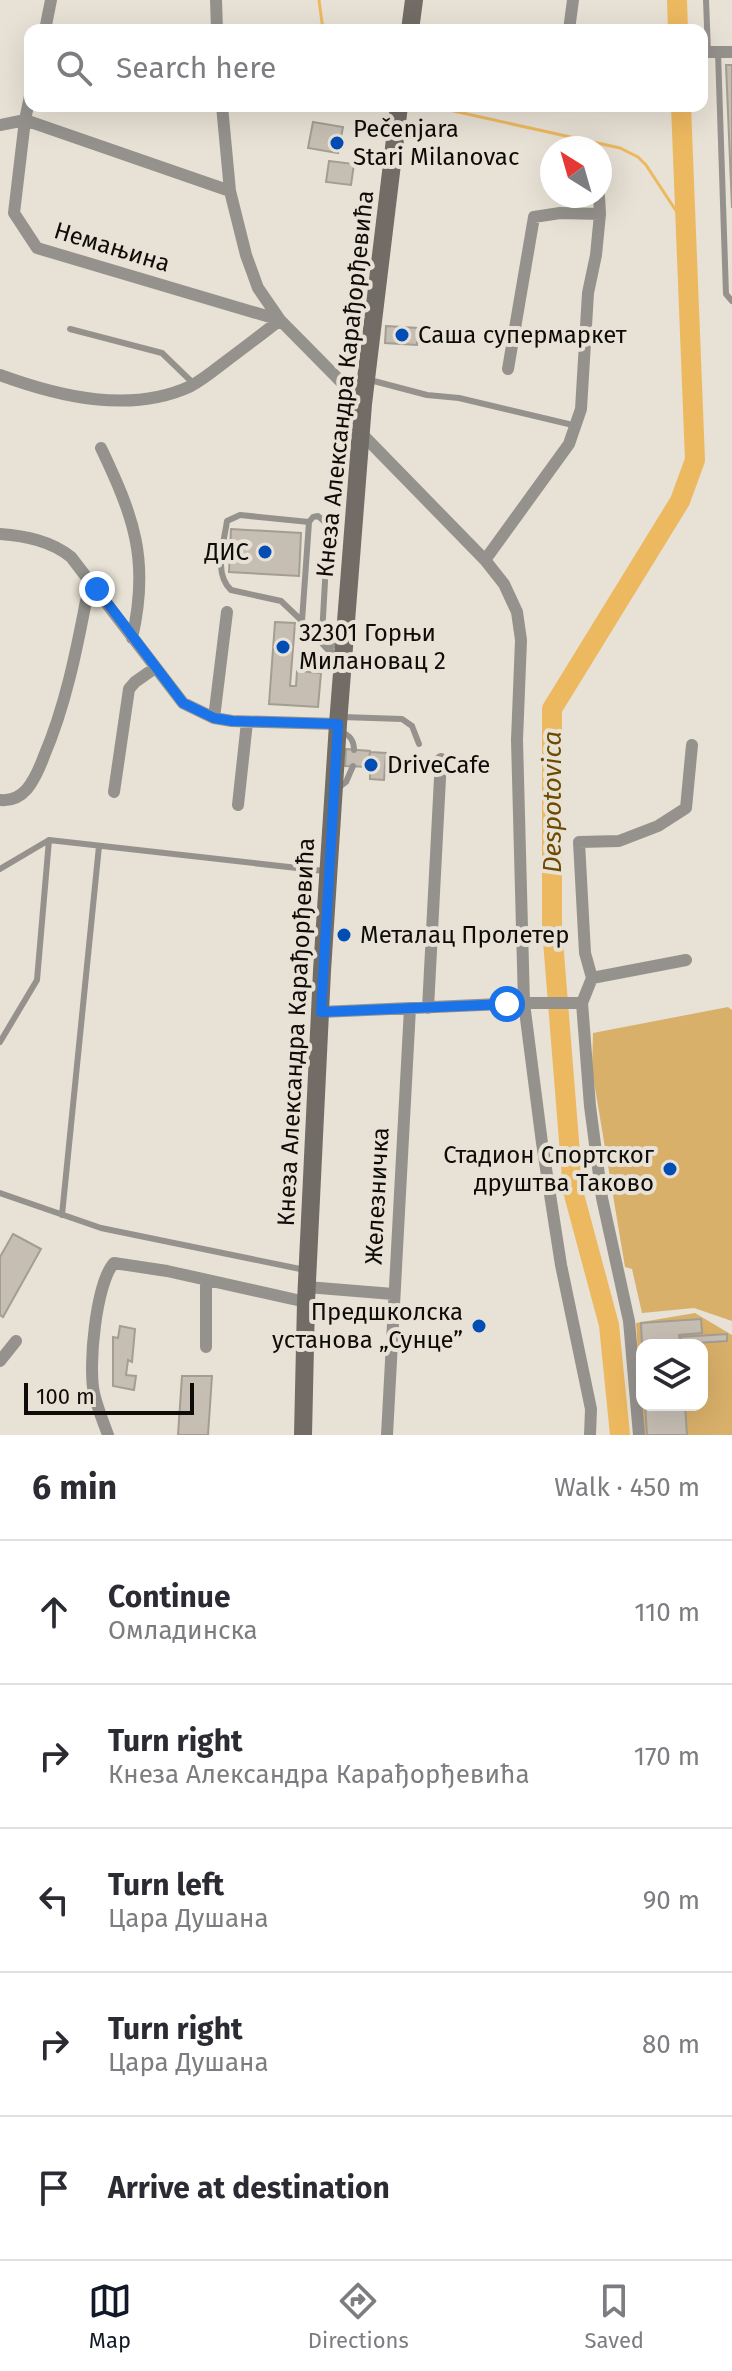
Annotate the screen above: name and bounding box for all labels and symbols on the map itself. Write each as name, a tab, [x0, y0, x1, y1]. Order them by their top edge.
place label: Pečenjara Stari Milanovac	[353, 115, 519, 171]
marker: Pečenjara Stari Milanovac	[328, 134, 346, 152]
north arrow	[540, 136, 612, 208]
street label: Кнеза Александра Карађорђевића	[311, 189, 379, 579]
street label: Немањина	[51, 216, 173, 278]
place label: Саша супермаркет	[418, 321, 627, 349]
marker: Саша супермаркет	[393, 326, 411, 344]
place label: ДИС	[204, 538, 249, 566]
marker: ДИС	[256, 543, 274, 561]
route end	[79, 571, 115, 607]
place label: 32301 Горњи Милановац 2	[299, 619, 446, 675]
marker: 32301 Горњи Милановац 2	[274, 638, 292, 656]
water label: Despotovica	[537, 731, 568, 873]
place label: DriveCafe	[387, 751, 490, 779]
marker: DriveCafe	[362, 756, 380, 774]
street label: Кнеза Александра Карађорђевића	[272, 837, 320, 1227]
place label: Металац Пролетер	[360, 921, 569, 949]
marker: Металац Пролетер	[335, 926, 353, 944]
route start	[489, 986, 525, 1022]
street label: Железничка	[359, 1127, 395, 1265]
place label: Стадион Спортског друштва Таково	[443, 1141, 655, 1197]
marker: Стадион Спортског друштва Таково	[661, 1160, 679, 1178]
place label: Предшколска установа „Сунце”	[272, 1298, 463, 1354]
marker: Предшколска установа „Сунце”	[470, 1317, 488, 1335]
scale bar	[24, 1379, 194, 1415]

